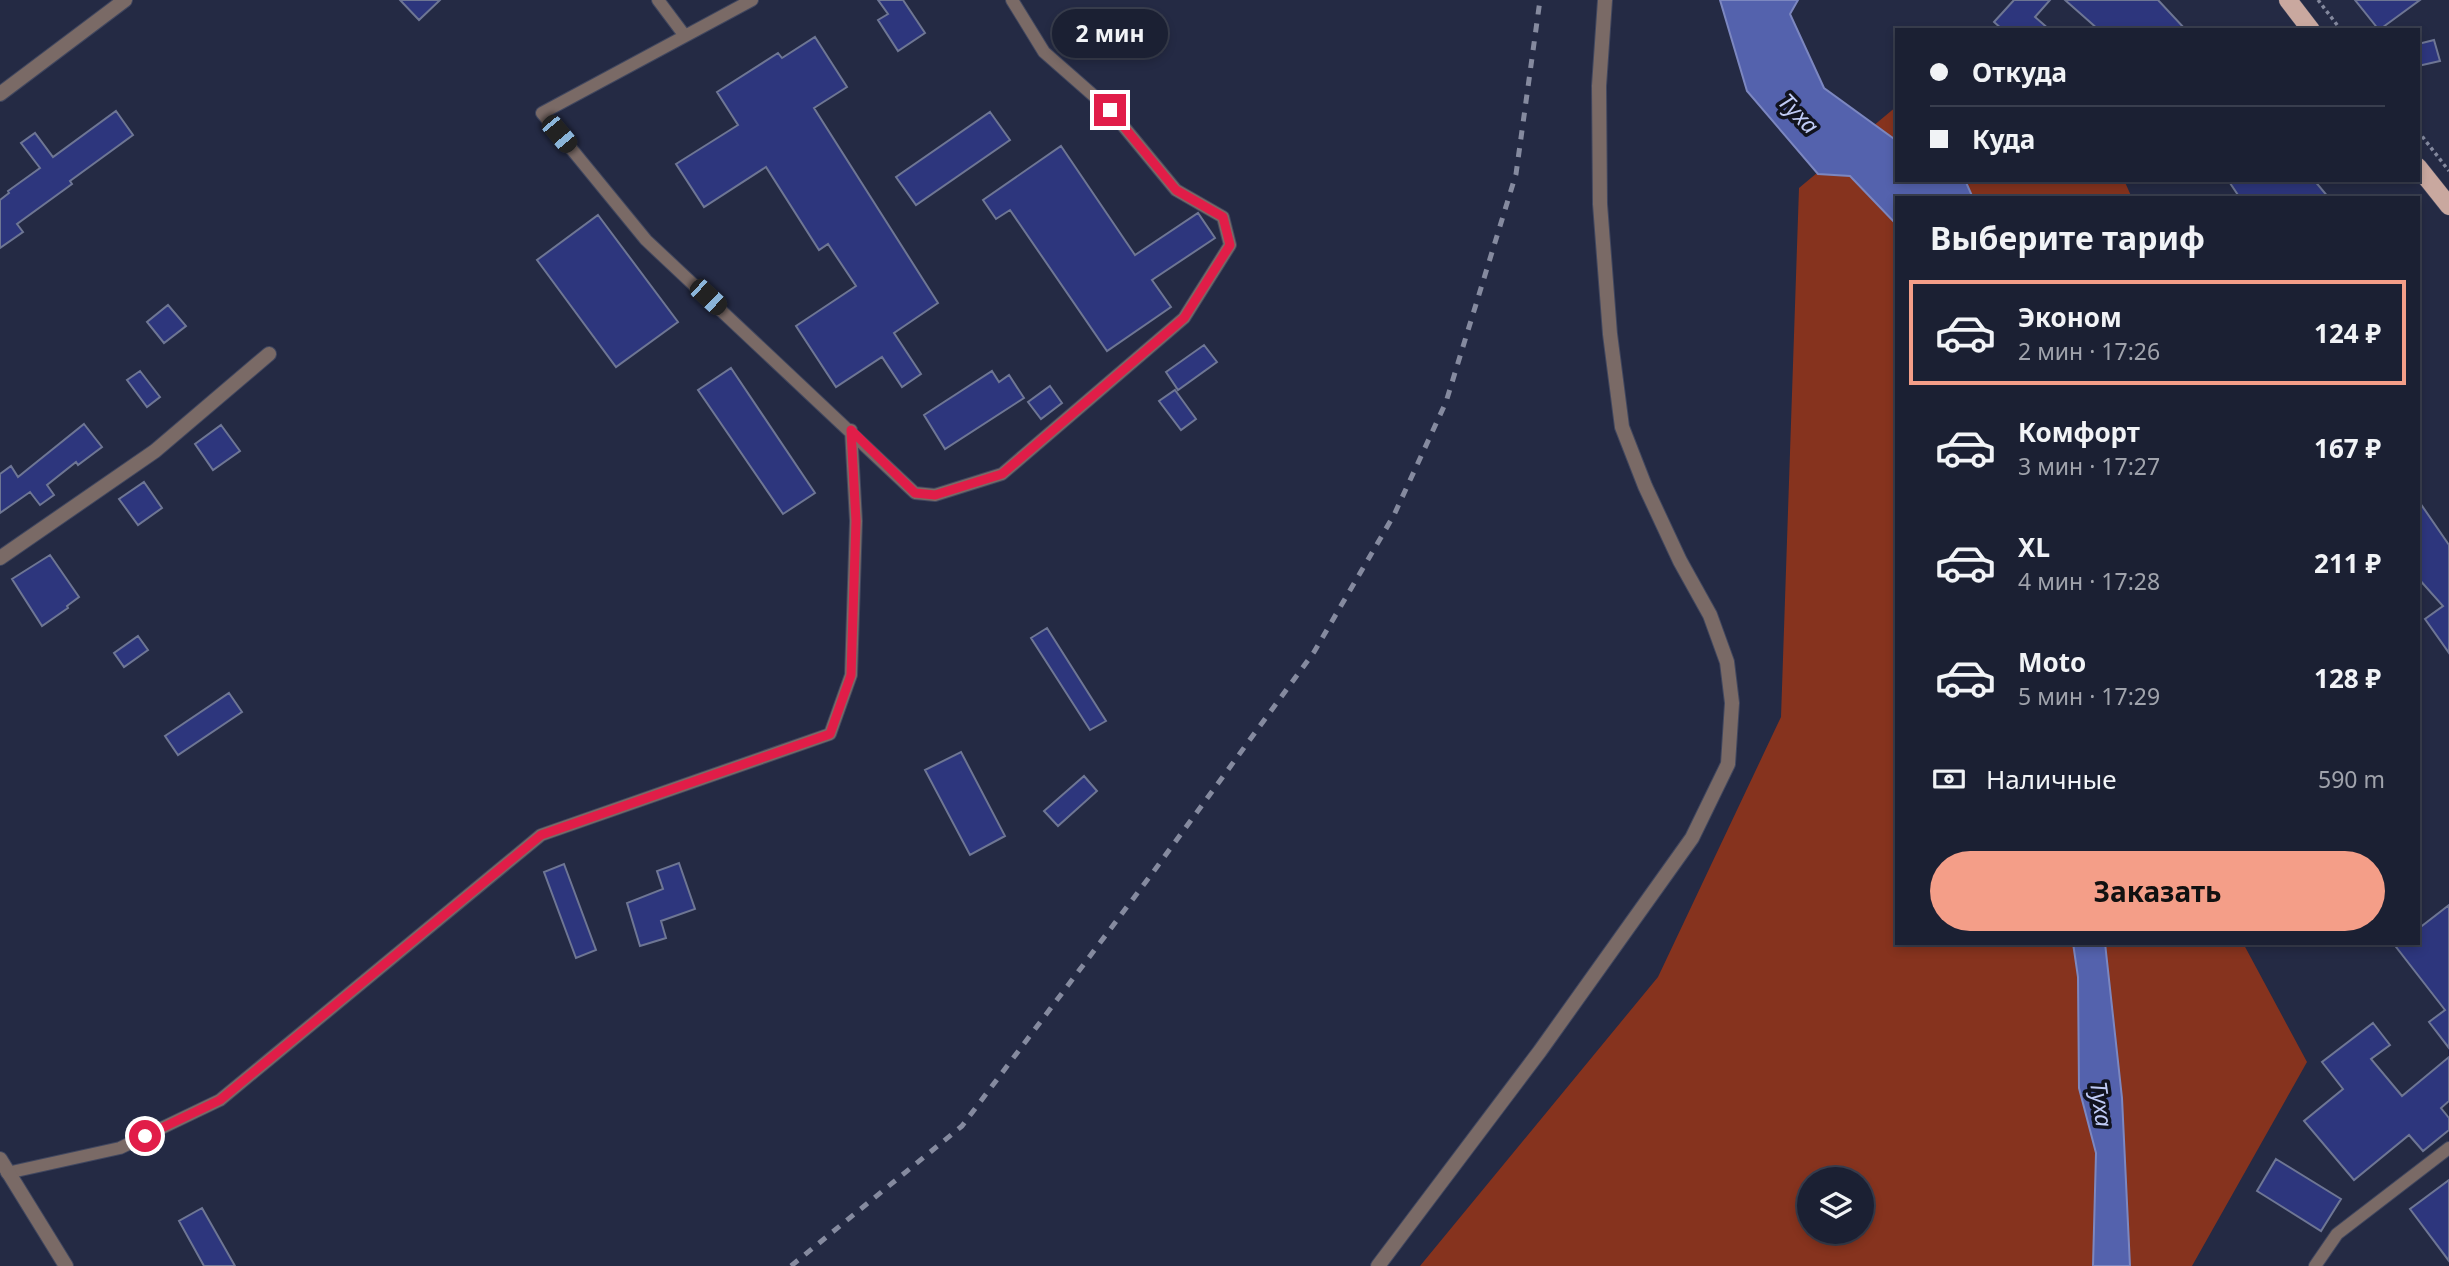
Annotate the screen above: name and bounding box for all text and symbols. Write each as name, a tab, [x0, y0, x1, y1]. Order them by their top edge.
callout: 2 мин	[1052, 8, 1168, 57]
text: 2 мин	[1076, 17, 1144, 49]
text: Откуда	[1972, 54, 2067, 90]
water label: Туха	[1772, 85, 1826, 141]
route end	[1094, 94, 1126, 126]
car	[538, 111, 581, 157]
text: Куда	[1972, 121, 2035, 157]
text: Выберите тариф	[1930, 216, 2205, 259]
car	[686, 275, 731, 319]
text: Эконом	[2018, 299, 2122, 335]
icon: car	[1934, 301, 1997, 364]
text: 124 ₽	[2314, 315, 2381, 351]
text: 2 мин · 17:26	[2018, 335, 2160, 367]
text: Комфорт	[2018, 414, 2140, 450]
icon: car	[1934, 416, 1997, 479]
text: 167 ₽	[2314, 430, 2381, 466]
text: 3 мин · 17:27	[2018, 450, 2160, 482]
text: XL	[2018, 529, 2050, 565]
icon: car	[1934, 531, 1997, 594]
text: 211 ₽	[2314, 545, 2381, 581]
text: 4 мин · 17:28	[2018, 565, 2160, 597]
text: Moto	[2018, 644, 2086, 680]
icon: car	[1934, 646, 1997, 709]
text: 128 ₽	[2314, 660, 2381, 696]
text: 5 мин · 17:29	[2018, 680, 2160, 712]
icon: cash	[1930, 760, 1968, 798]
text: Наличные	[1986, 761, 2117, 797]
text: 590 m	[2318, 763, 2385, 795]
button: Заказать	[1930, 851, 2385, 931]
water label: Туха	[2083, 1079, 2121, 1129]
route start	[129, 1120, 161, 1152]
map controls	[1797, 1167, 1874, 1244]
button: layers	[1797, 1167, 1874, 1244]

